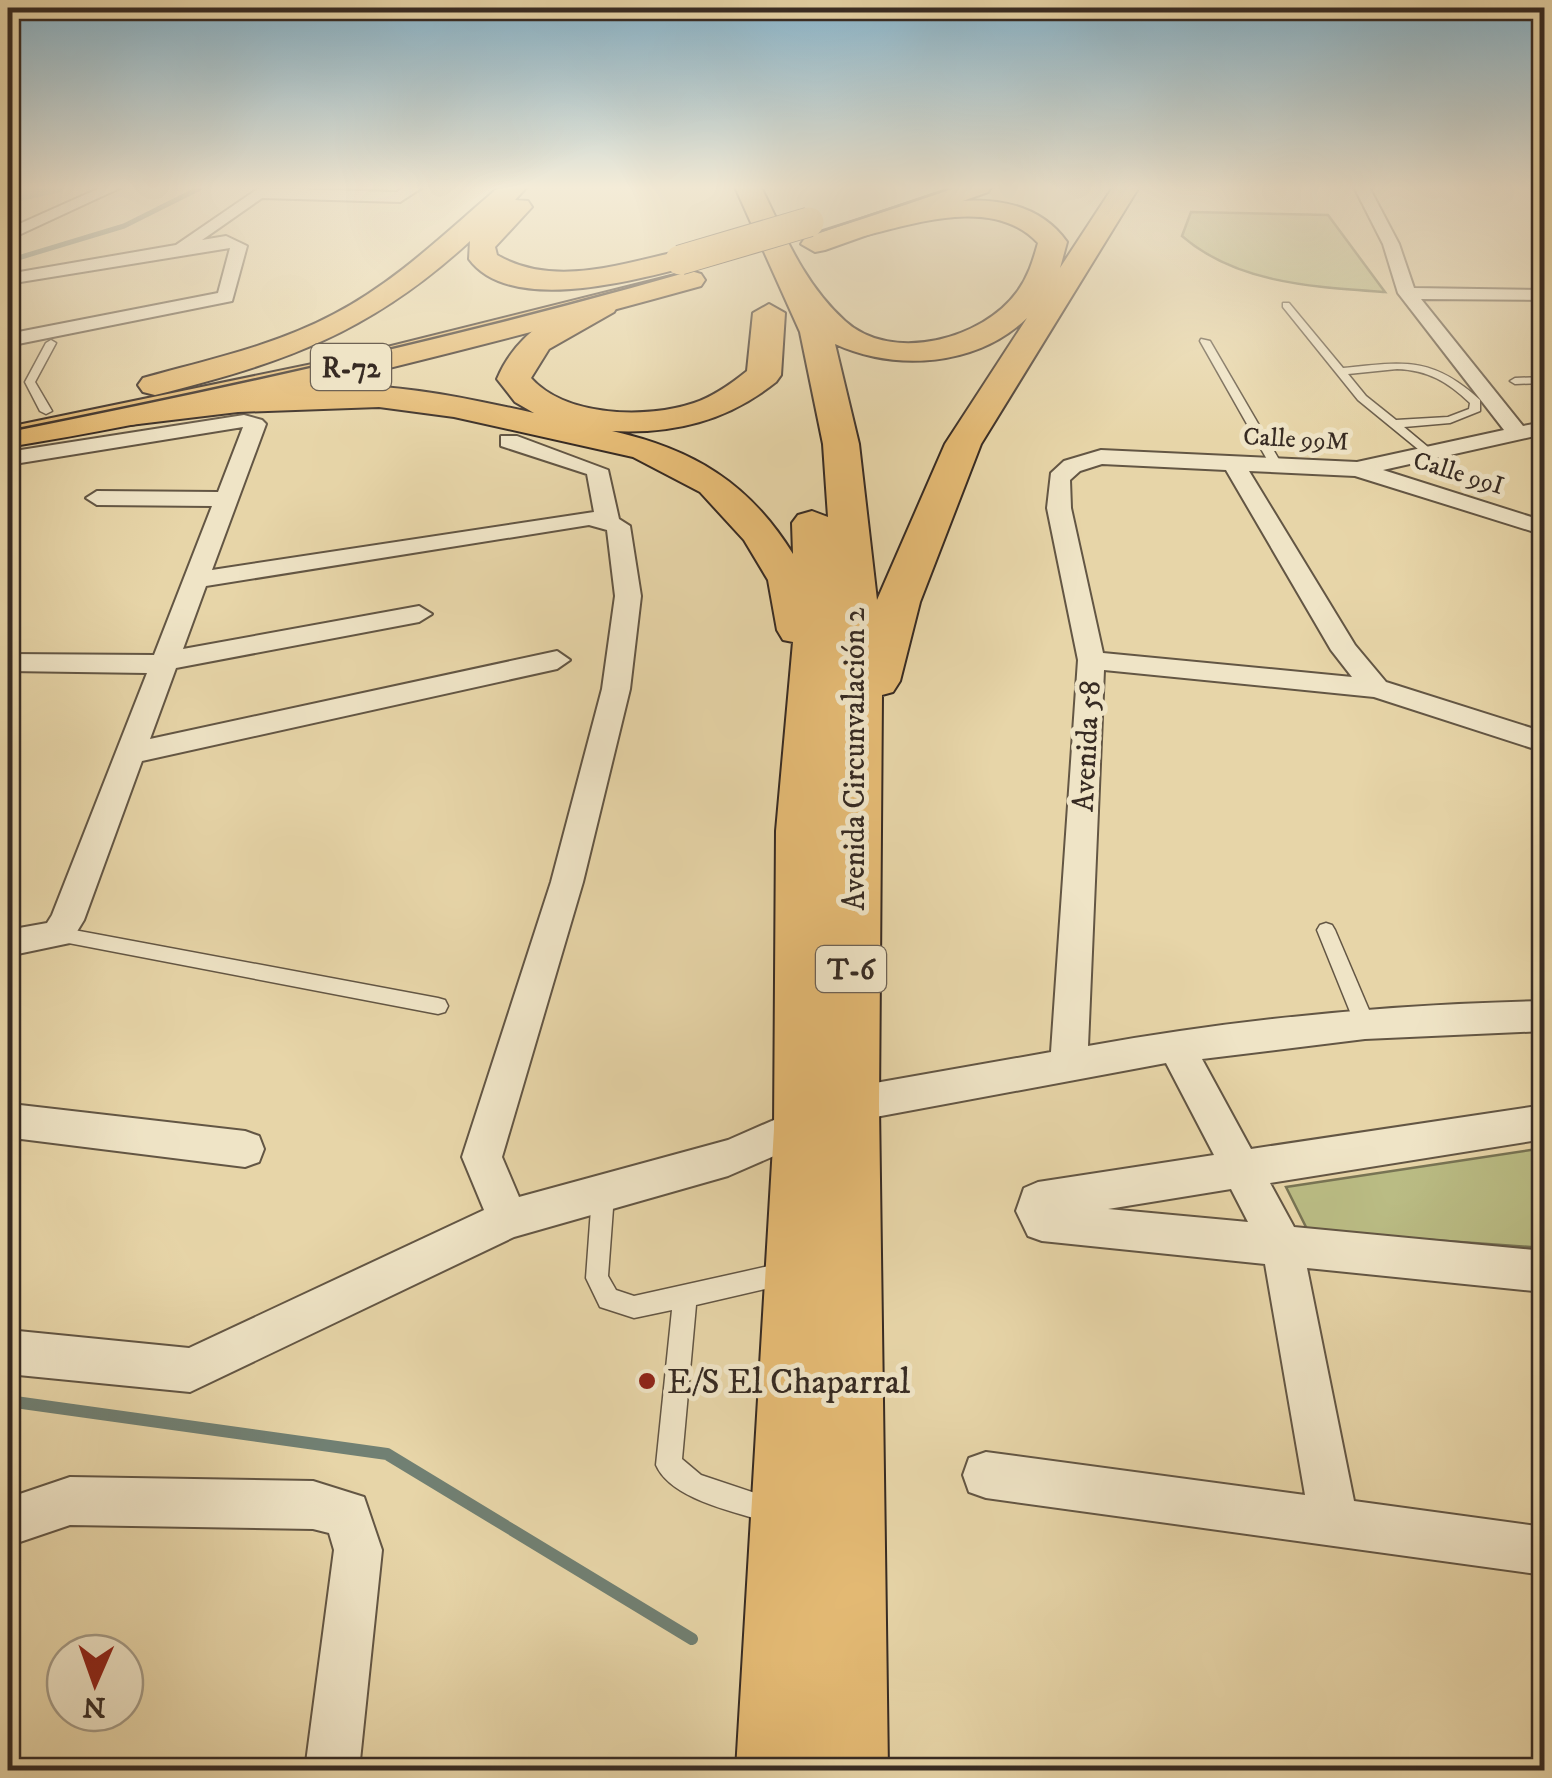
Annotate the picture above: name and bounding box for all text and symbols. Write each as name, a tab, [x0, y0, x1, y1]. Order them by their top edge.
road number: R-72	[311, 344, 391, 390]
street label: Calle 99M	[1242, 421, 1350, 458]
street label: Calle 99I	[1409, 445, 1508, 502]
street label: Avenida Circunvalación 2	[837, 607, 874, 910]
street label: Avenida 58	[1066, 679, 1109, 813]
road number: T-6	[816, 946, 886, 992]
place label: E/S El Chaparral	[667, 1361, 911, 1405]
marker: E/S El Chaparral	[636, 1370, 658, 1392]
north arrow	[45, 1633, 145, 1733]
text: N	[82, 1689, 106, 1724]

